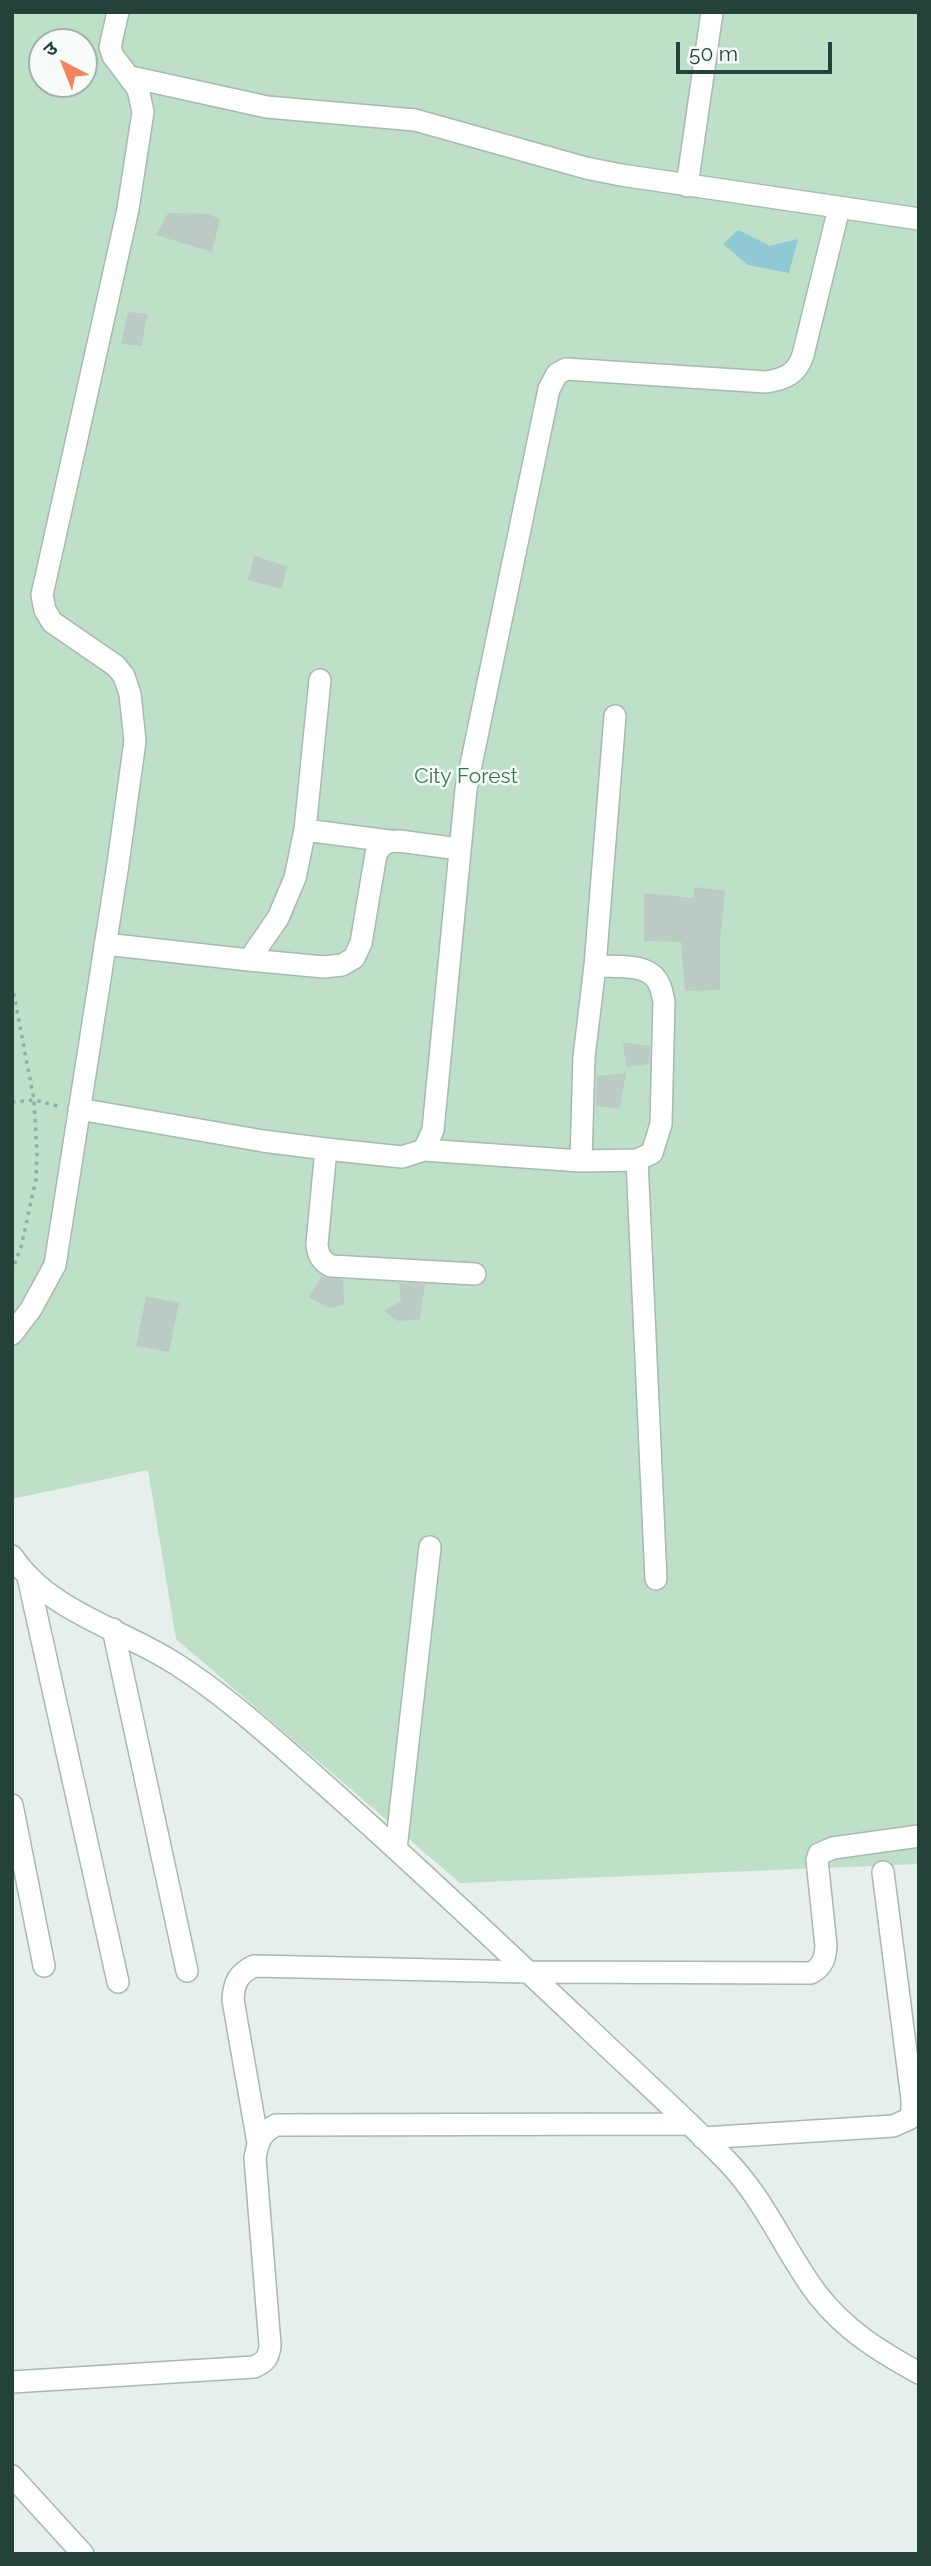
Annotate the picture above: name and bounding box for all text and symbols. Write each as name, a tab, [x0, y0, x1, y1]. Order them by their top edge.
north arrow	[28, 28, 98, 98]
scale bar	[679, 28, 835, 72]
text: उ	[39, 37, 62, 61]
text: 50 m	[689, 41, 738, 66]
park label: City Forest	[414, 764, 518, 790]

